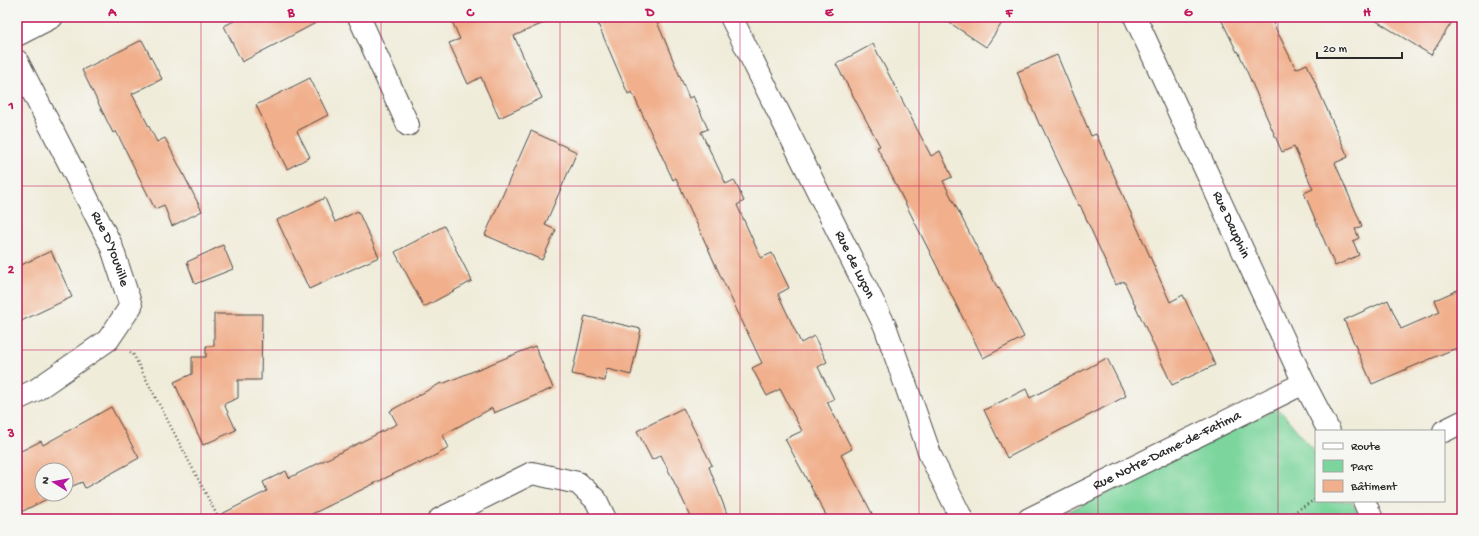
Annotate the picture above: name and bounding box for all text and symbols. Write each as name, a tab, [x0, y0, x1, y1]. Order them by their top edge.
text: A	[107, 6, 117, 21]
text: B	[287, 6, 296, 21]
text: C	[465, 6, 475, 21]
text: D	[645, 6, 655, 21]
text: E	[825, 6, 834, 21]
text: F	[1005, 6, 1014, 21]
text: G	[1184, 6, 1193, 21]
text: H	[1363, 6, 1371, 21]
scale bar	[1317, 34, 1402, 60]
text: 20 m	[1323, 43, 1348, 57]
text: 1	[7, 99, 14, 114]
street label: Rue Dauphin	[1208, 189, 1254, 262]
street label: Rue D'Youville	[87, 208, 133, 290]
street label: Rue de Luçon	[831, 228, 879, 302]
text: 2	[8, 263, 15, 278]
street label: Rue Notre-Dame-de-Fatima	[1090, 406, 1245, 494]
text: 3	[7, 427, 15, 442]
legend	[1315, 430, 1445, 502]
text: Route	[1351, 441, 1381, 455]
text: Parc	[1350, 461, 1374, 475]
north arrow	[34, 462, 74, 502]
text: N	[40, 476, 53, 485]
text: Bâtiment	[1350, 481, 1398, 495]

